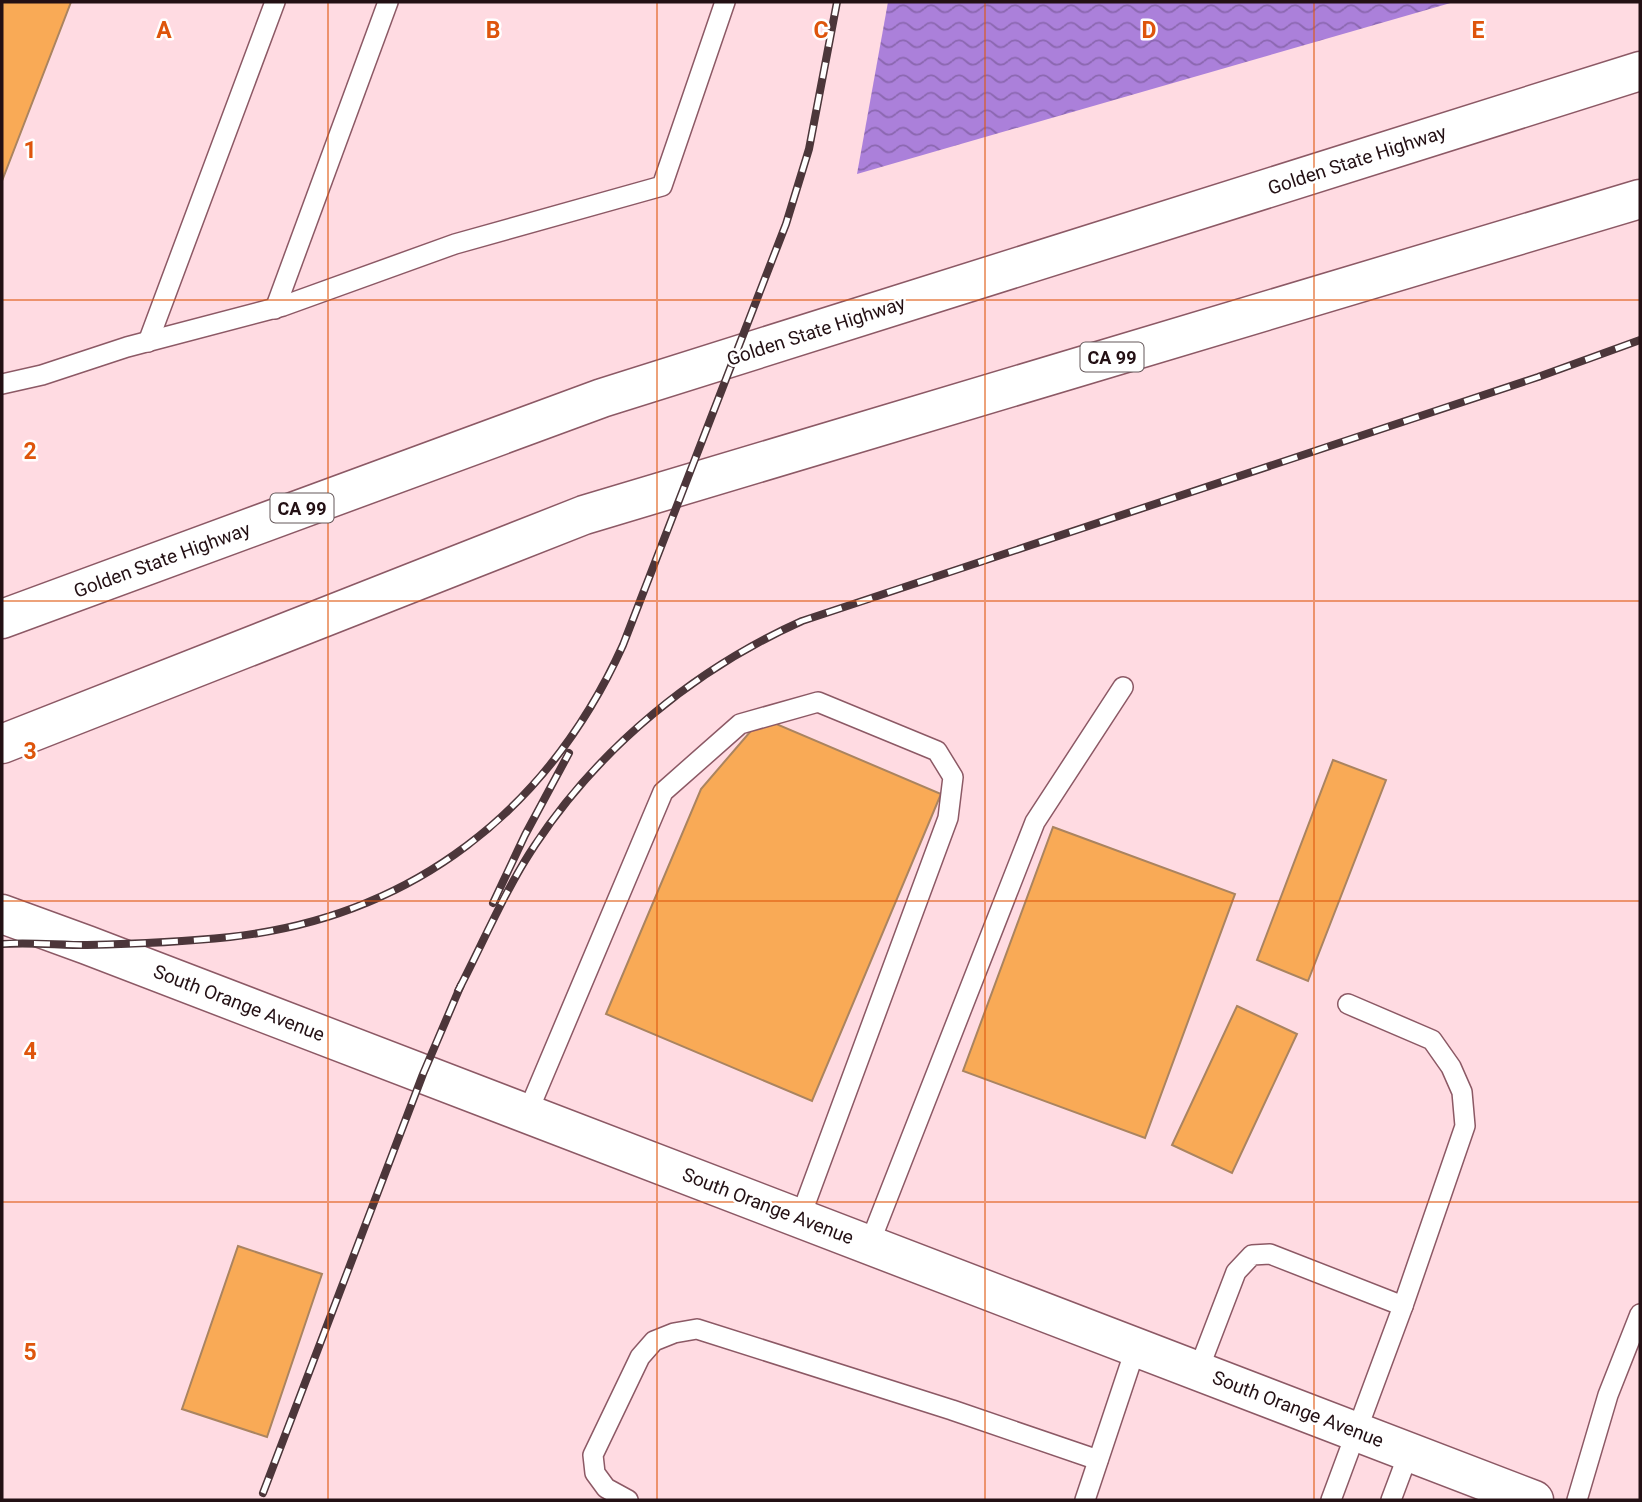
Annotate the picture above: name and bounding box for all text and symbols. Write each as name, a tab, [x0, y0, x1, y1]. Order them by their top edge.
text: A	[156, 17, 172, 44]
text: B	[486, 17, 500, 44]
text: C	[813, 17, 829, 44]
text: D	[1142, 17, 1156, 44]
text: E	[1472, 17, 1485, 44]
street label: Golden State Highway	[1265, 120, 1449, 200]
text: 1	[23, 137, 37, 164]
street label: Golden State Highway	[724, 291, 908, 371]
road number: CA 99	[1080, 342, 1144, 372]
text: 2	[23, 438, 37, 465]
road number: CA 99	[270, 494, 334, 522]
street label: Golden State Highway	[71, 517, 253, 603]
text: 3	[23, 738, 37, 765]
street label: South Orange Avenue	[150, 960, 328, 1046]
text: 4	[23, 1038, 37, 1065]
street label: South Orange Avenue	[679, 1163, 857, 1249]
text: 5	[23, 1339, 37, 1366]
street label: South Orange Avenue	[1209, 1366, 1387, 1452]

